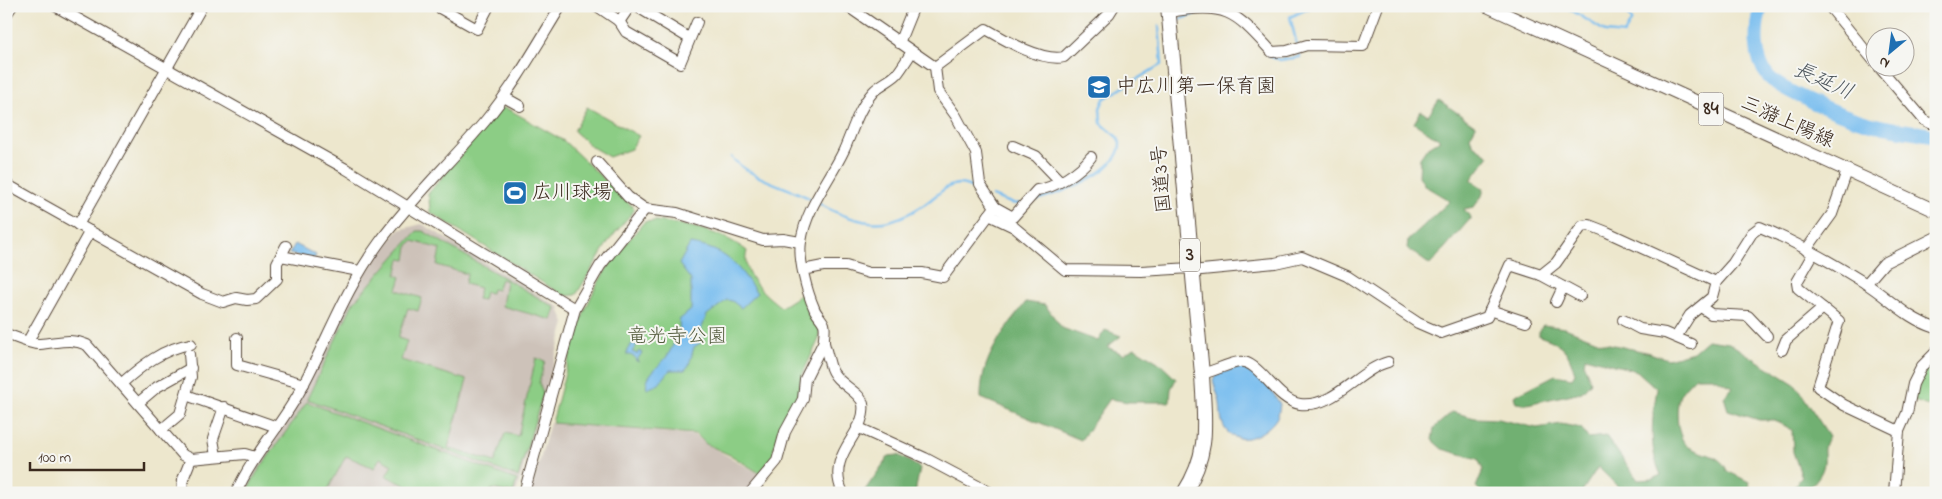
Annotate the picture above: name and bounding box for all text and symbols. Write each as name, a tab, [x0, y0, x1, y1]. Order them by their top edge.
north arrow	[1864, 28, 1914, 78]
text: N	[1875, 51, 1894, 74]
water label: 長延川	[1788, 55, 1858, 109]
place label: 中広川第一保育園	[1116, 73, 1276, 102]
school or university icon: 中広川第一保育園	[1086, 74, 1112, 100]
street label: 三潴上陽線	[1735, 89, 1839, 157]
road number: 84	[1698, 92, 1724, 126]
street label: 国道3号	[1146, 144, 1180, 214]
place label: 広川球場	[532, 179, 612, 208]
sports icon: 広川球場	[502, 180, 528, 206]
road number: 3	[1180, 238, 1200, 272]
park label: 竜光寺公園	[627, 323, 727, 352]
scale bar	[30, 439, 144, 471]
text: 100 m	[38, 447, 71, 469]

